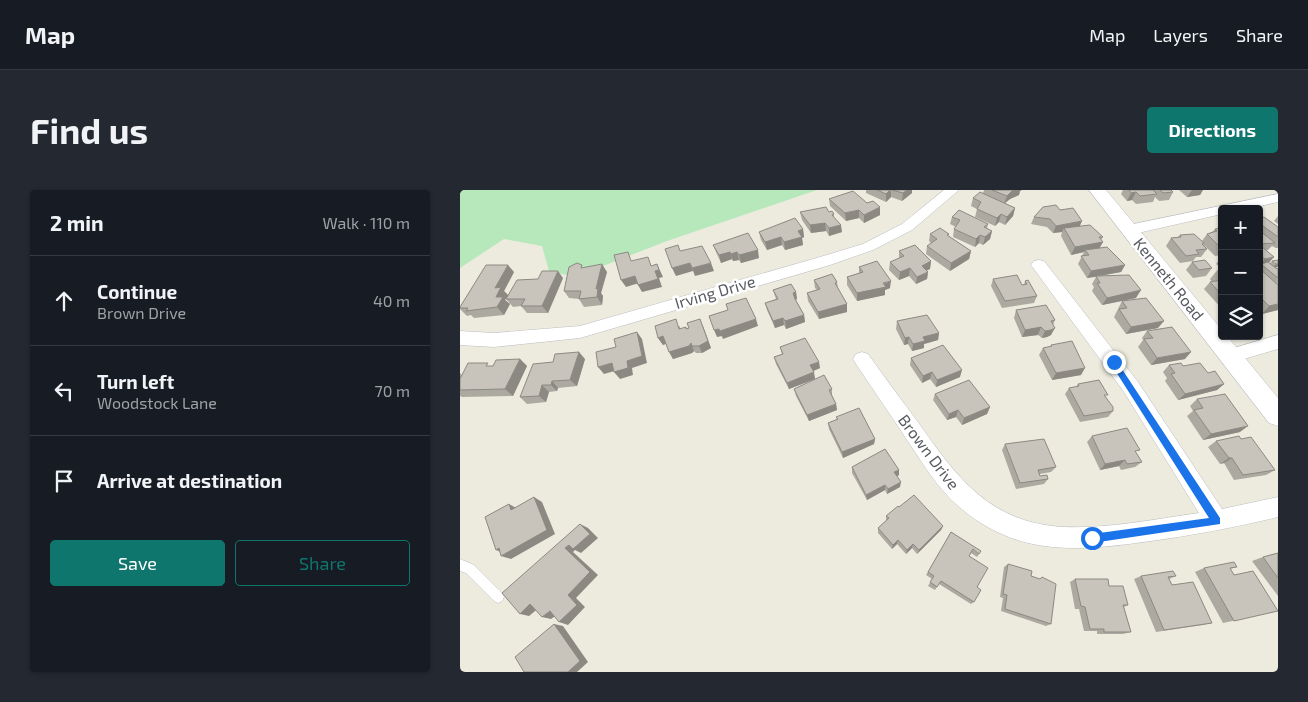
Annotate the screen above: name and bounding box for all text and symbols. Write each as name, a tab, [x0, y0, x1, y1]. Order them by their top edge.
text: Map	[25, 20, 75, 49]
text: Map	[1089, 24, 1125, 46]
text: Layers	[1153, 24, 1208, 46]
text: Share	[1236, 24, 1283, 46]
button: Directions	[1147, 107, 1278, 153]
text: Find us	[30, 109, 148, 151]
map controls	[1218, 205, 1263, 340]
button: +	[1218, 205, 1263, 250]
text: 2 min	[50, 210, 104, 235]
text: Walk · 110 m	[323, 213, 410, 232]
street label: Kenneth Road	[1130, 234, 1209, 324]
button: −	[1218, 250, 1263, 295]
street label: Irving Drive	[672, 271, 757, 312]
text: Continue	[97, 280, 177, 303]
icon: ahead	[50, 287, 78, 315]
text: 40 m	[373, 291, 410, 310]
button: layers	[1218, 295, 1263, 340]
text: Brown Drive	[97, 303, 186, 322]
route end	[1103, 351, 1126, 374]
text: Turn left	[97, 370, 174, 393]
icon: left	[50, 377, 78, 405]
text: 70 m	[375, 381, 410, 400]
text: Woodstock Lane	[97, 393, 217, 412]
street label: Brown Drive	[895, 410, 964, 493]
icon: arrive	[50, 467, 78, 495]
text: Arrive at destination	[97, 469, 282, 492]
route start	[1081, 527, 1104, 550]
button: Save	[50, 540, 225, 586]
button: Share	[235, 540, 410, 586]

